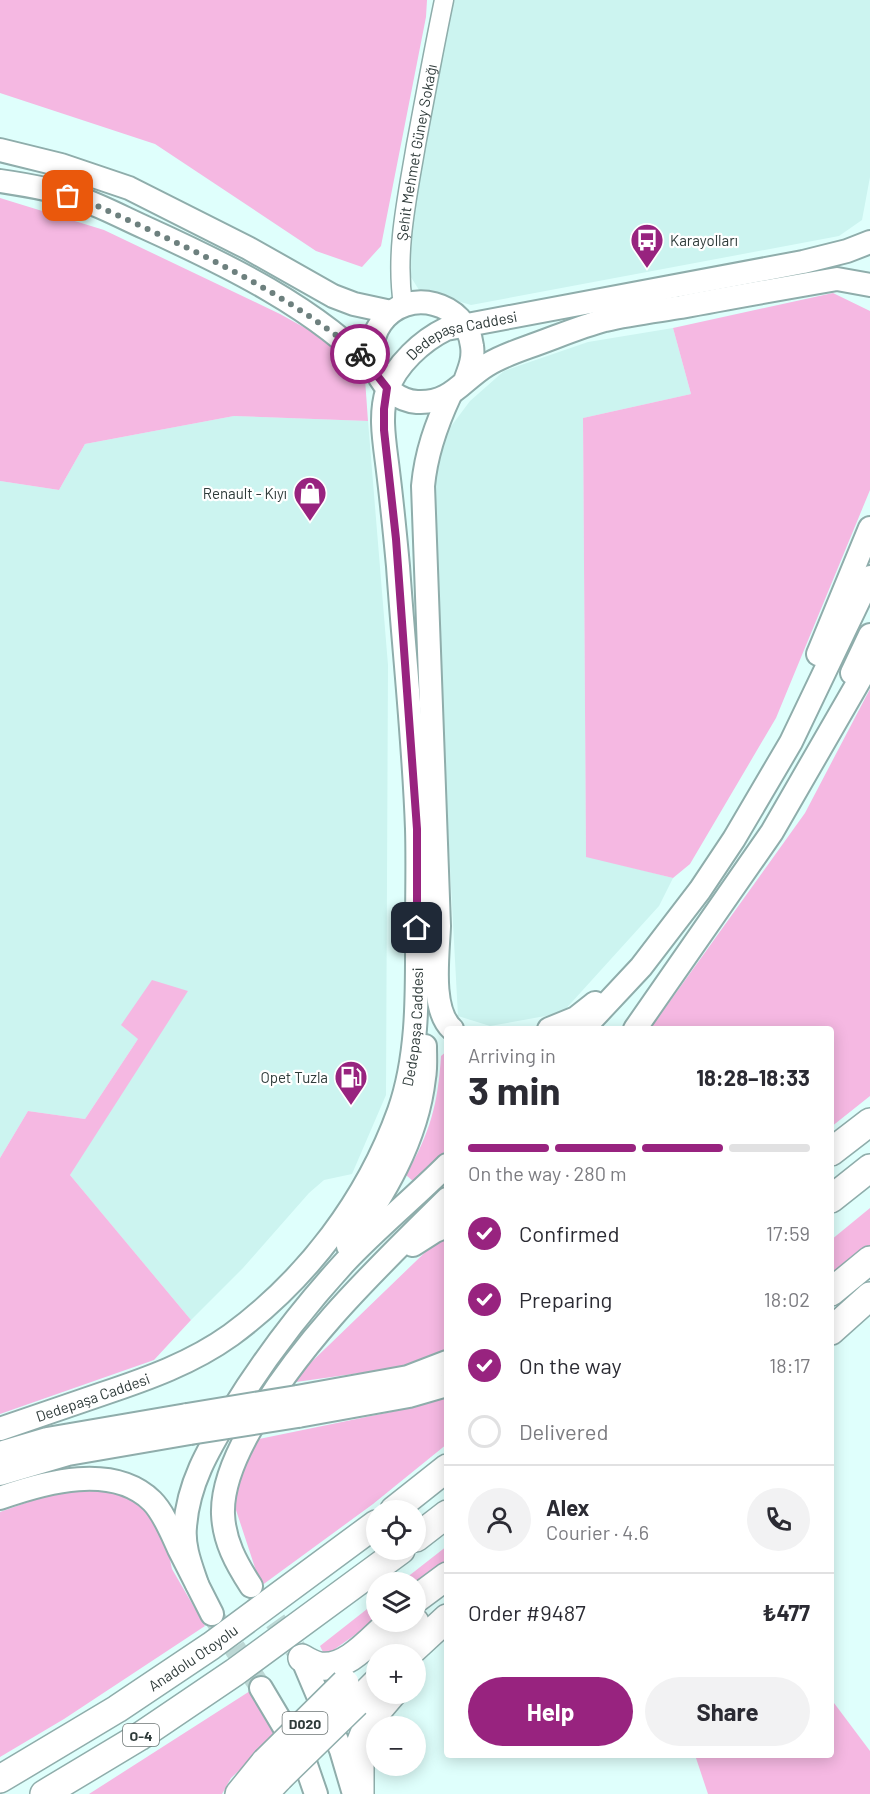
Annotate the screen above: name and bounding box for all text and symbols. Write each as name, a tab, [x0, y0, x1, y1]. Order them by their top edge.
street label: Şehit Mehmet Güney Sokağı	[393, 62, 440, 241]
pin	[42, 170, 93, 221]
icon: bag	[51, 179, 84, 212]
bus stop icon: Karayolları	[629, 222, 665, 269]
place label: Karayolları	[670, 231, 738, 249]
street label: Dedepaşa Caddesi	[402, 307, 519, 363]
courier	[330, 324, 390, 384]
icon: bike	[344, 338, 377, 371]
shop icon: Renault - Kıyı	[292, 475, 328, 522]
place label: Renault - Kıyı	[203, 484, 287, 502]
pin	[391, 902, 442, 953]
icon: home	[400, 911, 433, 944]
street label: Dedepaşa Caddesi	[398, 967, 426, 1088]
text: Arriving in	[468, 1043, 556, 1067]
fuel station icon: Opet Tuzla	[333, 1059, 369, 1106]
text: 18:28–18:33	[696, 1064, 810, 1090]
text: 3 min	[468, 1066, 561, 1113]
place label: Opet Tuzla	[260, 1068, 328, 1086]
text: On the way · 280 m	[468, 1161, 627, 1185]
icon: check	[468, 1217, 501, 1250]
text: Confirmed	[519, 1220, 619, 1246]
text: 17:59	[766, 1221, 810, 1245]
icon: check	[468, 1283, 501, 1316]
text: Preparing	[519, 1286, 612, 1312]
text: 18:02	[764, 1287, 810, 1311]
icon: check	[468, 1349, 501, 1382]
text: On the way	[519, 1352, 622, 1378]
text: 18:17	[769, 1353, 810, 1377]
street label: Dedepaşa Caddesi	[33, 1369, 152, 1425]
text: Delivered	[519, 1418, 608, 1444]
button: person	[468, 1488, 531, 1551]
button: phone	[747, 1488, 810, 1551]
text: Alex	[546, 1494, 589, 1520]
map controls	[366, 1500, 426, 1776]
button: locate	[366, 1500, 426, 1560]
text: Courier · 4.6	[546, 1520, 649, 1544]
button: layers	[366, 1572, 426, 1632]
text: Order #9487	[468, 1599, 586, 1625]
text: ₺477	[762, 1599, 810, 1625]
street label: Anadolu Otoyolu	[145, 1620, 241, 1695]
button: +	[366, 1644, 426, 1704]
button: Help	[468, 1677, 633, 1746]
button: Share	[645, 1677, 810, 1746]
road number: D020	[282, 1712, 328, 1734]
button: −	[366, 1716, 426, 1776]
road number: O-4	[123, 1724, 159, 1746]

